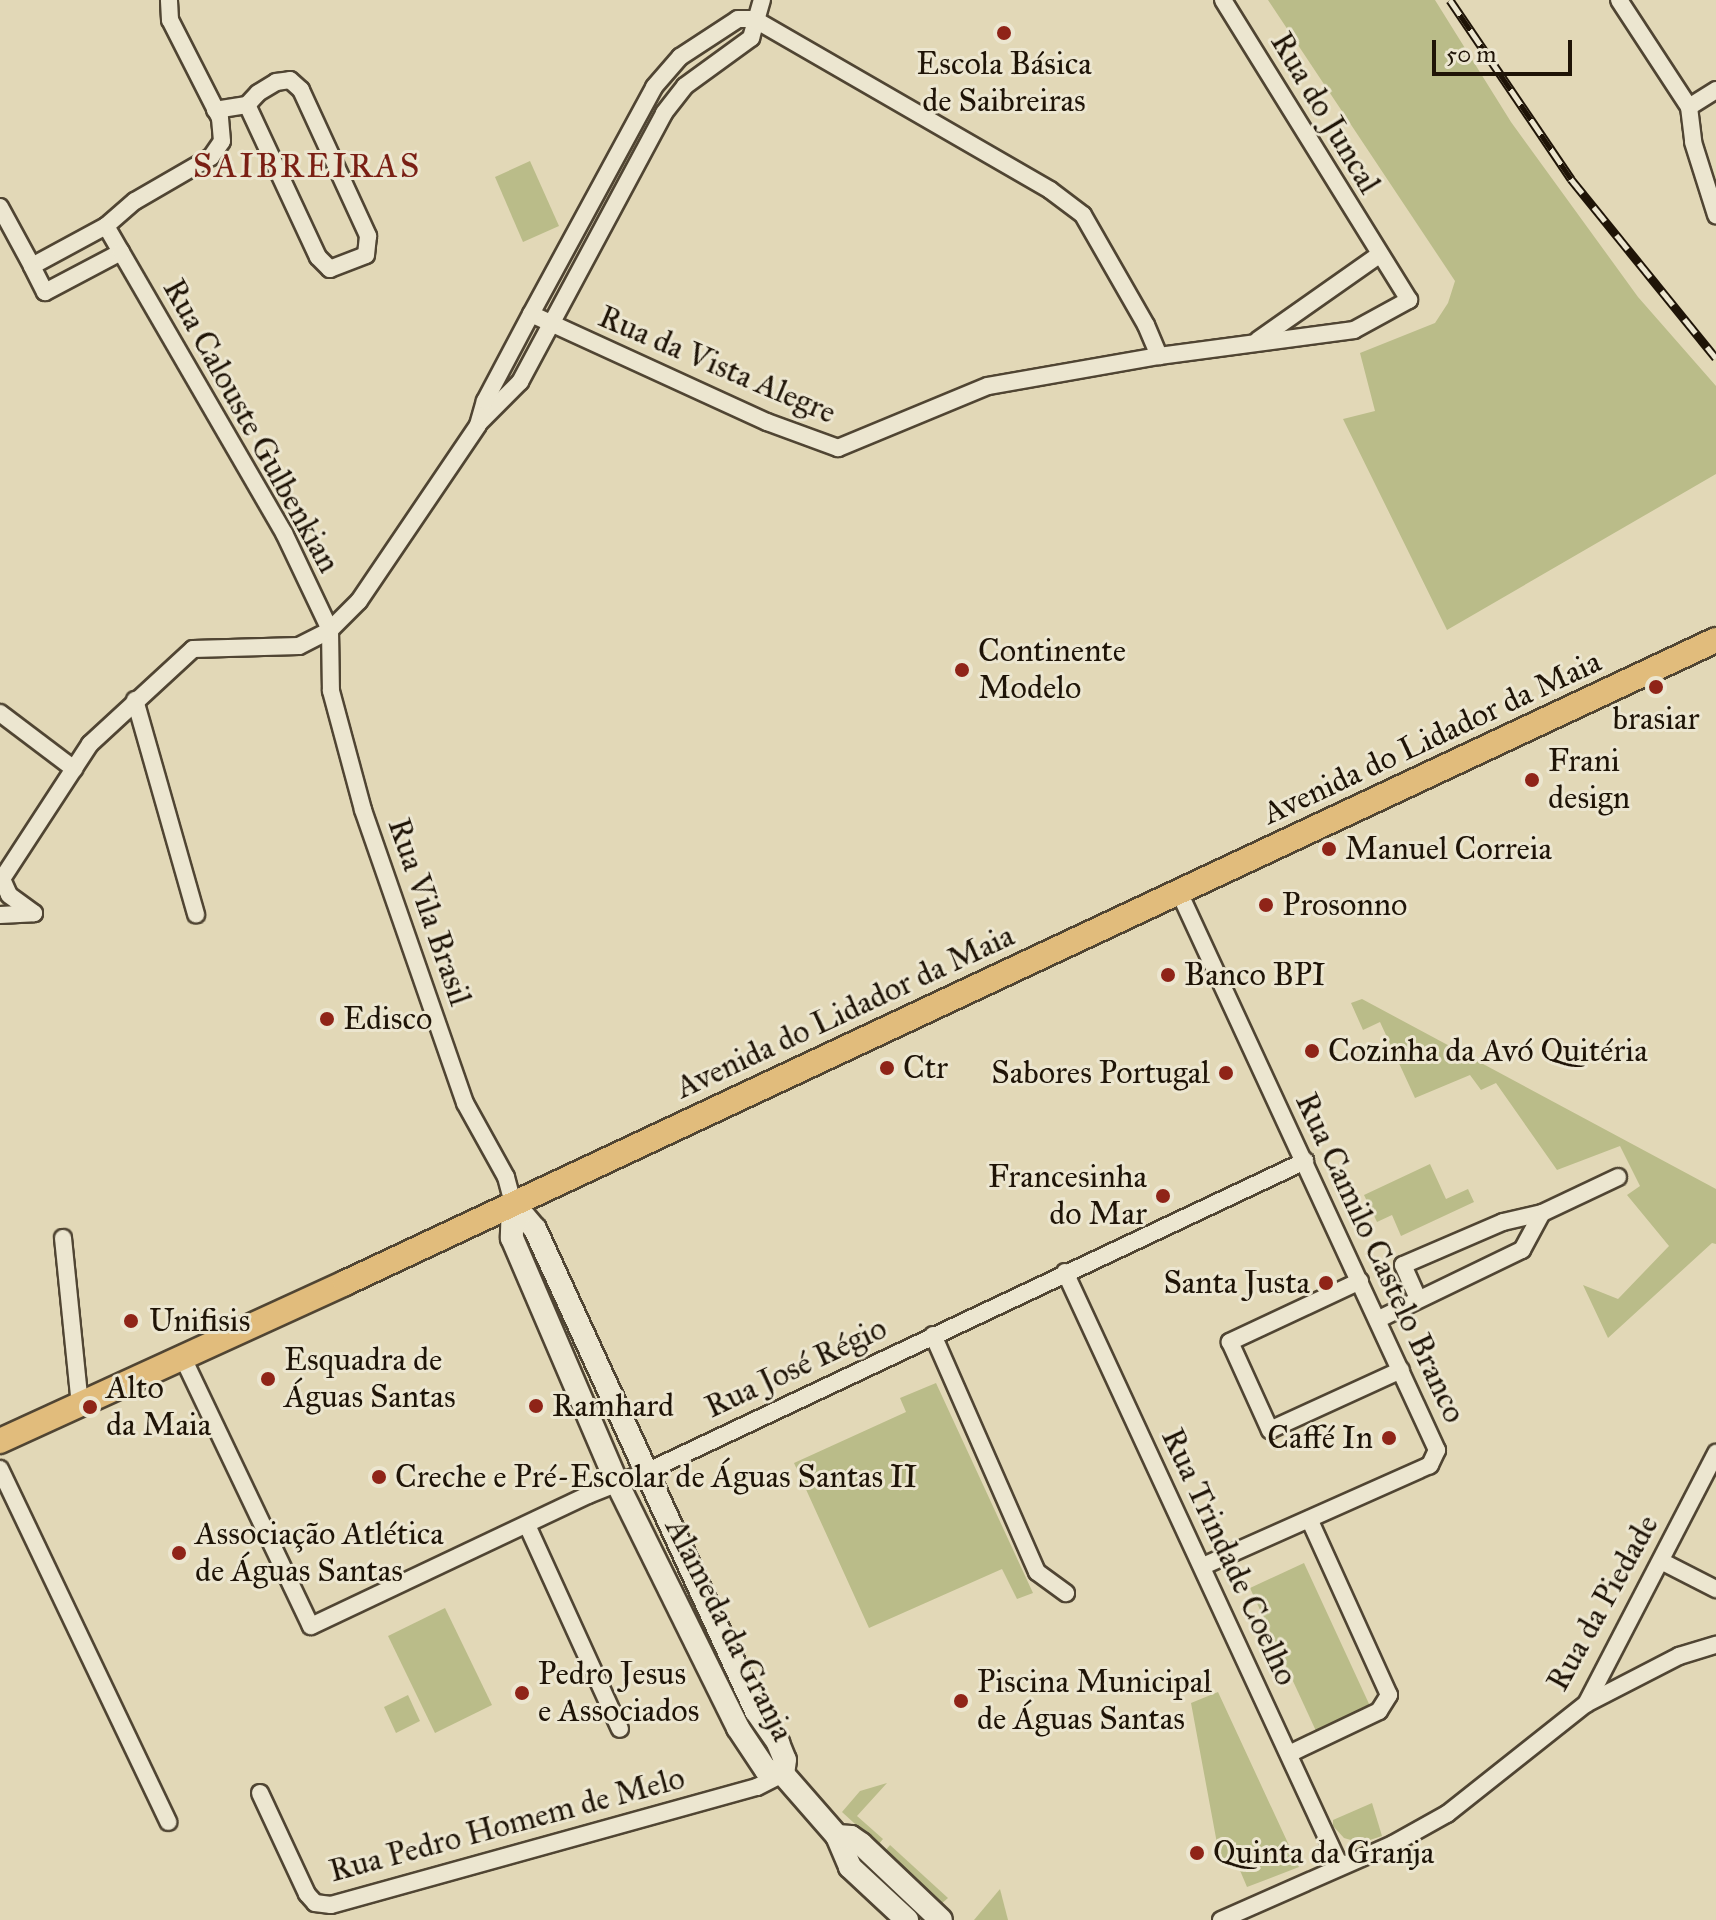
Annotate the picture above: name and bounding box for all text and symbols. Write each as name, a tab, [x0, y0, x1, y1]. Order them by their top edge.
marker: Escola Básica de Saibreiras	[995, 24, 1013, 42]
scale bar	[1436, 24, 1576, 74]
street label: Rua do Juncal	[1262, 25, 1388, 201]
text: 50 m	[1446, 39, 1496, 69]
place label: Escola Básica de Saibreiras	[916, 46, 1092, 121]
district label: SAIBREIRAS	[193, 146, 421, 186]
street label: Rua Calouste Gulbenkian	[154, 272, 348, 580]
street label: Rua da Vista Alegre	[593, 298, 841, 432]
place label: Continente Modelo	[978, 633, 1126, 708]
street label: Avenida do Lidador da Maia	[1257, 643, 1607, 833]
marker: Continente Modelo	[953, 661, 971, 679]
marker: brasiar	[1647, 678, 1665, 696]
place label: brasiar	[1613, 700, 1699, 738]
place label: Frani design	[1548, 743, 1630, 818]
marker: Frani design	[1523, 771, 1541, 789]
street label: Rua Vila Brasil	[379, 813, 479, 1011]
place label: Manuel Correia	[1345, 830, 1552, 868]
marker: Manuel Correia	[1320, 840, 1338, 858]
place label: Prosonno	[1282, 886, 1407, 924]
marker: Prosonno	[1257, 896, 1275, 914]
street label: Avenida do Lidador da Maia	[670, 917, 1020, 1107]
place label: Banco BPI	[1184, 956, 1326, 994]
marker: Banco BPI	[1159, 966, 1177, 984]
place label: Edisco	[343, 1000, 432, 1038]
marker: Edisco	[318, 1010, 336, 1028]
place label: Cozinha da Avó Quitéria	[1328, 1032, 1648, 1070]
marker: Cozinha da Avó Quitéria	[1303, 1042, 1321, 1060]
place label: Ctr	[903, 1049, 948, 1087]
place label: Sabores Portugal	[991, 1054, 1210, 1092]
marker: Ctr	[878, 1059, 896, 1077]
marker: Sabores Portugal	[1217, 1064, 1235, 1082]
street label: Rua Camilo Castelo Branco	[1287, 1087, 1473, 1429]
place label: Francesinha do Mar	[988, 1159, 1147, 1234]
marker: Francesinha do Mar	[1154, 1187, 1172, 1205]
place label: Santa Justa	[1163, 1264, 1310, 1302]
marker: Santa Justa	[1317, 1274, 1335, 1292]
place label: Unifisis	[149, 1302, 250, 1340]
street label: Rua José Régio	[699, 1309, 893, 1427]
marker: Unifisis	[120, 1310, 142, 1332]
place label: Esquadra de Águas Santas	[284, 1342, 456, 1417]
place label: Alto da Maia	[106, 1370, 211, 1445]
marker: Esquadra de Águas Santas	[259, 1370, 277, 1388]
place label: Ramhard	[552, 1387, 674, 1425]
marker: Ramhard	[527, 1397, 545, 1415]
marker: Alto da Maia	[81, 1398, 99, 1416]
place label: Caffé In	[1267, 1419, 1373, 1457]
street label: Rua Trindade Coelho	[1153, 1422, 1305, 1692]
marker: Caffé In	[1380, 1429, 1398, 1447]
place label: Creche e Pré-Escolar de Águas Santas II	[395, 1458, 917, 1496]
marker: Creche e Pré-Escolar de Águas Santas II	[370, 1468, 388, 1486]
street label: Rua da Piedade	[1539, 1508, 1667, 1698]
street label: Alameda da Granja	[656, 1512, 802, 1748]
place label: Associação Atlética de Águas Santas	[195, 1516, 444, 1591]
marker: Associação Atlética de Águas Santas	[170, 1544, 188, 1562]
place label: Pedro Jesus e Associados	[538, 1656, 699, 1731]
place label: Piscina Municipal de Águas Santas	[977, 1664, 1212, 1739]
marker: Pedro Jesus e Associados	[513, 1684, 531, 1702]
marker: Piscina Municipal de Águas Santas	[952, 1692, 970, 1710]
street label: Rua Pedro Homem de Melo	[325, 1759, 689, 1891]
place label: Quinta da Granja	[1213, 1834, 1434, 1872]
marker: Quinta da Granja	[1188, 1844, 1206, 1862]

